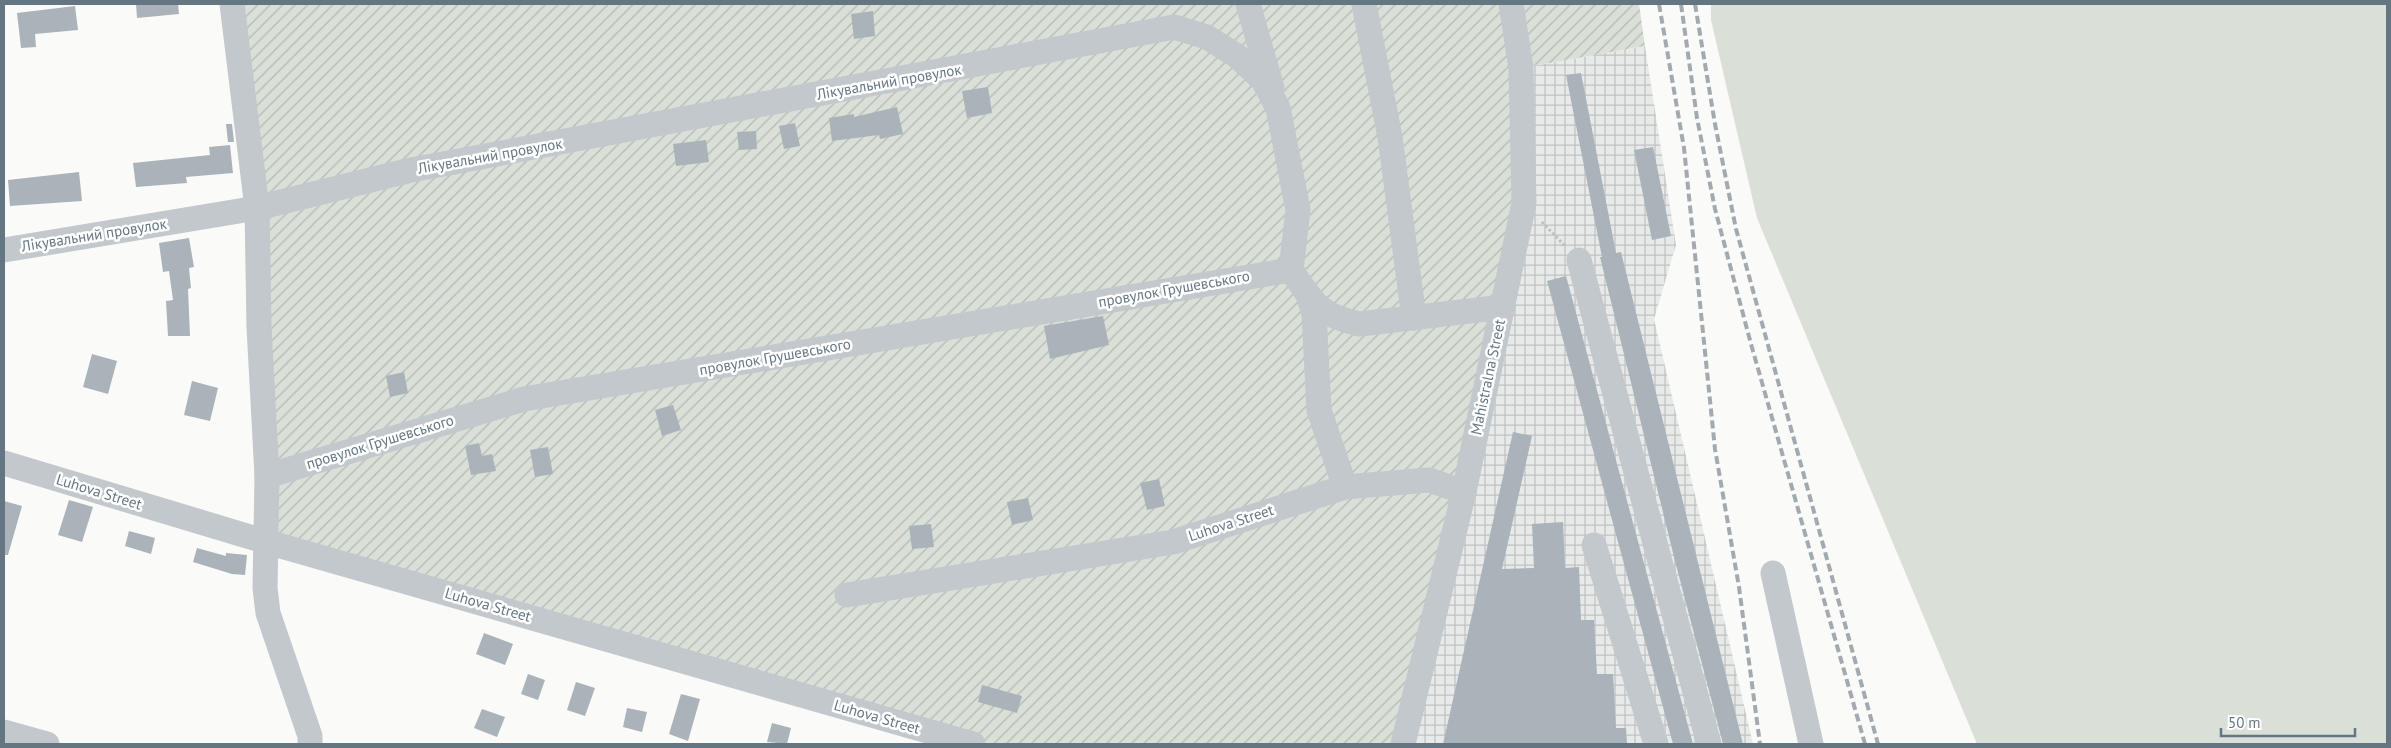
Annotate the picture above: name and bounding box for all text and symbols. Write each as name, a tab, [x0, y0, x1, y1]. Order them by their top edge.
street label: Лікувальний провулок	[814, 59, 964, 104]
street label: Лікувальний провулок	[415, 133, 565, 178]
street label: Лікувальний провулок	[19, 214, 169, 256]
street label: провулок Грушевського	[1097, 266, 1251, 311]
street label: Mahistralna Street	[1466, 317, 1509, 436]
street label: провулок Грушевського	[698, 334, 852, 379]
street label: провулок Грушевського	[304, 410, 456, 473]
street label: Luhova Street	[54, 469, 144, 514]
street label: Luhova Street	[1186, 500, 1276, 545]
street label: Luhova Street	[443, 583, 533, 626]
street label: Luhova Street	[832, 695, 922, 738]
scale bar	[2221, 706, 2355, 738]
text: 50 m	[2228, 713, 2261, 732]

